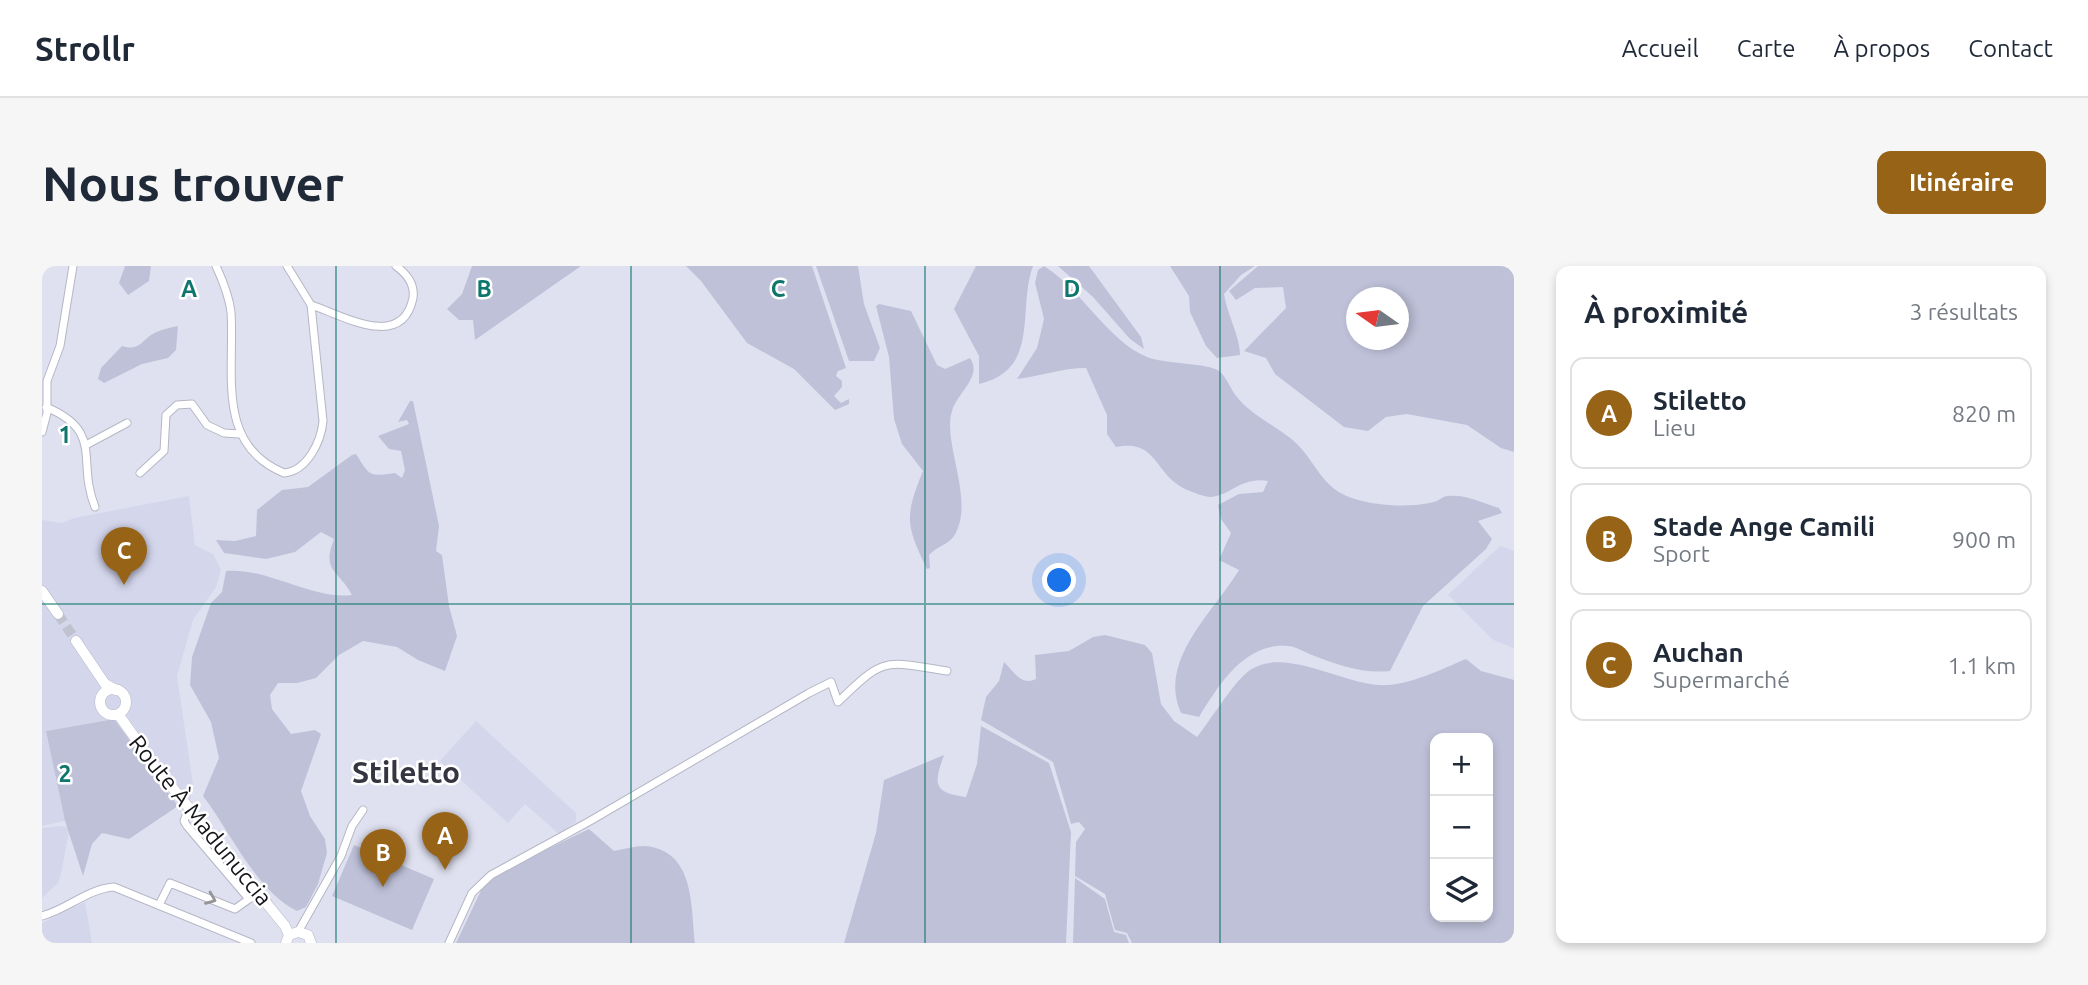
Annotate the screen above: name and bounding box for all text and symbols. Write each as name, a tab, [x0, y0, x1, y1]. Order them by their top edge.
text: Strollr	[35, 30, 135, 67]
text: Accueil	[1622, 35, 1699, 62]
text: Carte	[1737, 35, 1796, 62]
text: À propos	[1834, 35, 1930, 62]
text: Contact	[1968, 35, 2053, 62]
button: Itinéraire	[1877, 151, 2046, 214]
text: Nous trouver	[42, 155, 344, 210]
text: A	[181, 276, 197, 301]
text: B	[476, 276, 492, 301]
text: C	[771, 276, 786, 301]
text: D	[1064, 276, 1080, 301]
north arrow	[1346, 287, 1409, 350]
text: À proximité	[1584, 295, 1748, 329]
text: 3 résultats	[1909, 299, 2018, 324]
text: Stiletto	[1653, 386, 1747, 415]
text: A	[1601, 401, 1617, 426]
text: 820 m	[1952, 401, 2016, 426]
text: Lieu	[1653, 415, 1696, 440]
text: 1	[59, 422, 71, 447]
text: Stade Ange Camili	[1653, 512, 1875, 541]
pin: C	[101, 527, 147, 585]
text: B	[1601, 527, 1617, 552]
text: 900 m	[1952, 527, 2016, 552]
text: Sport	[1653, 541, 1710, 566]
your location	[1042, 563, 1076, 597]
text: Auchan	[1653, 638, 1744, 667]
text: C	[1602, 653, 1616, 678]
text: 1.1 km	[1948, 653, 2016, 678]
text: Supermarché	[1653, 667, 1790, 692]
street label: Route À Madunuccia	[125, 729, 278, 910]
map controls	[1430, 733, 1493, 922]
button: +	[1430, 733, 1493, 796]
district label: Stiletto	[352, 755, 460, 789]
text: 2	[59, 761, 71, 786]
button: −	[1430, 796, 1493, 859]
pin: A	[422, 812, 468, 870]
pin: B	[360, 829, 406, 887]
button: layers	[1430, 859, 1493, 922]
one-way arrow	[204, 891, 216, 905]

